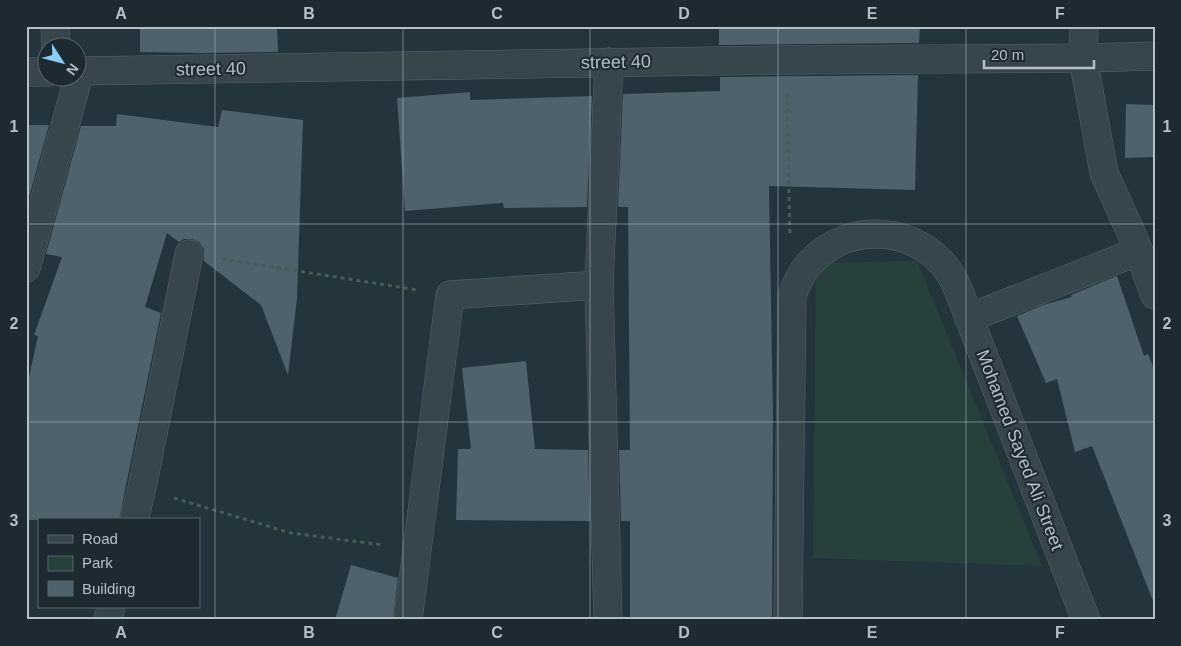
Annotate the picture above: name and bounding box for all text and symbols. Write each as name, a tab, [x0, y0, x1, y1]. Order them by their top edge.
text: A	[115, 5, 127, 22]
text: B	[303, 5, 315, 22]
text: C	[491, 5, 503, 22]
text: D	[678, 5, 690, 22]
text: E	[867, 5, 878, 22]
text: F	[1055, 5, 1065, 22]
north arrow	[38, 38, 88, 88]
scale bar	[984, 38, 1094, 70]
text: 20 m	[991, 46, 1024, 63]
street label: street 40	[581, 51, 651, 73]
street label: street 40	[176, 58, 246, 80]
text: N	[63, 61, 82, 78]
text: 1	[10, 118, 19, 135]
text: 1	[1163, 118, 1172, 135]
text: 2	[10, 315, 19, 332]
text: 2	[1163, 315, 1172, 332]
street label: Mohamed Sayed Ali Street	[972, 347, 1068, 553]
text: 3	[10, 512, 19, 529]
text: 3	[1163, 512, 1172, 529]
legend	[38, 518, 200, 608]
text: Road	[82, 530, 118, 547]
text: Park	[82, 554, 113, 571]
text: Building	[82, 580, 135, 597]
text: A	[115, 624, 127, 641]
text: B	[303, 624, 315, 641]
text: C	[491, 624, 503, 641]
text: D	[678, 624, 690, 641]
text: E	[867, 624, 878, 641]
text: F	[1055, 624, 1065, 641]

